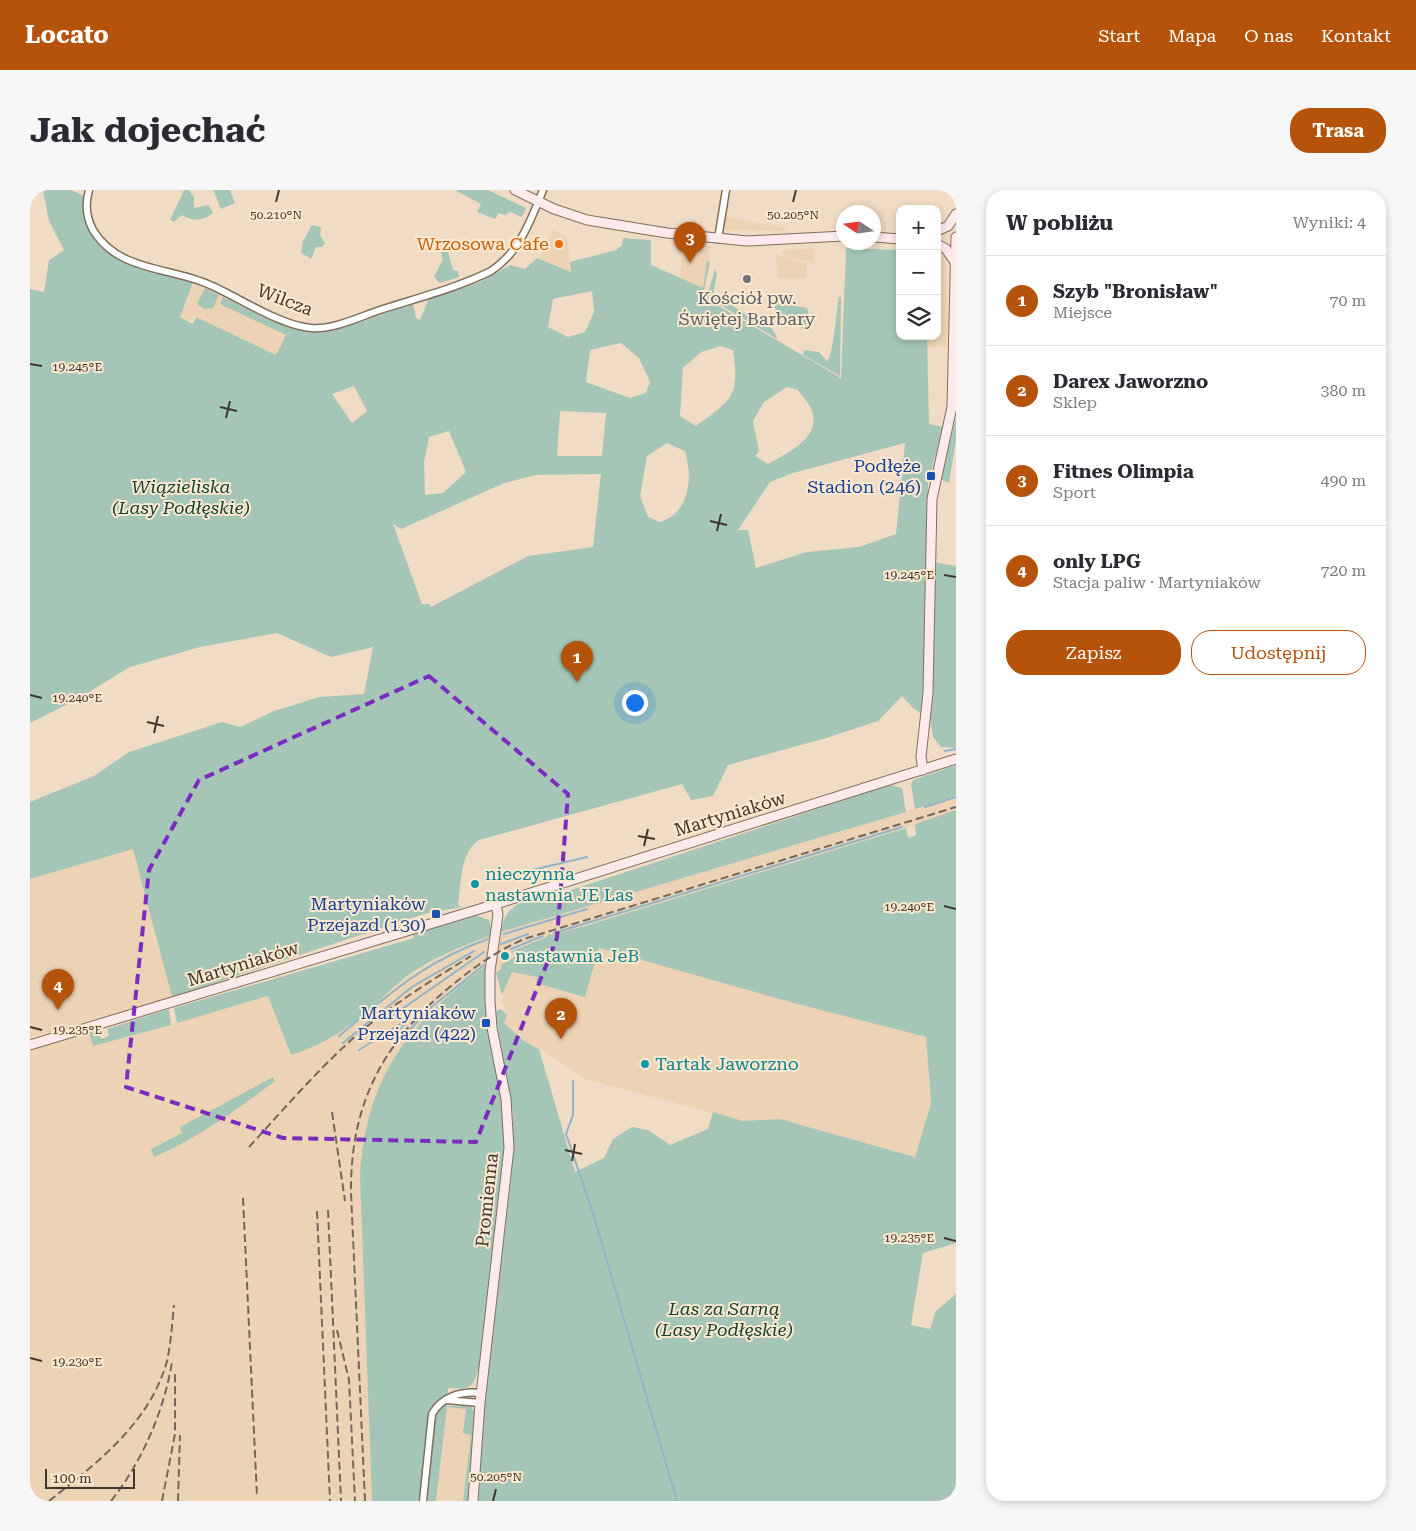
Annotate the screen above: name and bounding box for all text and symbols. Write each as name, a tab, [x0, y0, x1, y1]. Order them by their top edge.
text: Locato	[25, 21, 109, 49]
text: Start	[1098, 25, 1140, 46]
text: Mapa	[1168, 25, 1216, 46]
text: O nas	[1244, 25, 1293, 46]
text: Kontakt	[1321, 25, 1391, 46]
button: Trasa	[1290, 108, 1386, 153]
text: Jak dojechać	[30, 110, 266, 151]
north arrow	[836, 205, 881, 250]
map controls	[896, 205, 941, 340]
button: +	[896, 205, 941, 250]
text: 50.210°N	[250, 208, 302, 222]
text: 50.205°N	[767, 208, 819, 222]
text: W pobliżu	[1006, 211, 1113, 235]
text: Wyniki: 4	[1293, 213, 1366, 232]
pin: 3	[674, 222, 706, 263]
place label: Wrzosowa Cafe	[417, 233, 549, 254]
marker: Wrzosowa Cafe	[553, 238, 565, 250]
button: −	[896, 250, 941, 295]
marker: Kościół pw. Świętej Barbary	[741, 273, 753, 285]
street label: Wilcza	[254, 279, 316, 320]
text: Szyb "Bronisław"	[1053, 280, 1218, 303]
place label: Kościół pw. Świętej Barbary	[679, 287, 816, 329]
text: 1	[1018, 291, 1026, 310]
text: 70 m	[1329, 291, 1366, 310]
button: layers	[896, 295, 941, 340]
text: Miejsce	[1053, 303, 1112, 322]
text: 19.245°E	[52, 360, 102, 374]
text: Darex Jaworzno	[1053, 370, 1208, 393]
text: 2	[1018, 381, 1026, 400]
text: 380 m	[1320, 381, 1366, 400]
text: Sklep	[1053, 393, 1097, 412]
place label: Podłęże Stadion (246)	[807, 455, 921, 497]
text: Fitnes Olimpia	[1053, 460, 1194, 483]
marker: Podłęże Stadion (246)	[925, 470, 937, 482]
text: 3	[1018, 471, 1026, 490]
text: 490 m	[1320, 471, 1366, 490]
park label: Wiązieliska (Lasy Podłęskie)	[112, 476, 250, 518]
text: Sport	[1053, 483, 1096, 502]
text: only LPG	[1053, 550, 1141, 573]
text: 4	[1018, 561, 1026, 580]
text: 720 m	[1320, 561, 1366, 580]
text: 19.245°E	[884, 568, 934, 582]
text: Stacja paliw · Martyniaków	[1053, 573, 1261, 592]
button: Zapisz	[1006, 630, 1181, 675]
button: Udostępnij	[1191, 630, 1366, 675]
pin: 1	[561, 641, 593, 682]
your location	[622, 690, 648, 716]
text: 19.240°E	[52, 691, 102, 705]
street label: Martyniaków	[672, 787, 788, 840]
place label: nieczynna nastawnia JE Las	[485, 863, 633, 905]
marker: nieczynna nastawnia JE Las	[469, 878, 481, 890]
place label: Martyniaków Przejazd (130)	[307, 893, 426, 935]
text: 19.240°E	[884, 900, 934, 914]
marker: Martyniaków Przejazd (130)	[430, 908, 442, 920]
street label: Martyniaków	[185, 937, 301, 990]
place label: nastawnia JeB	[515, 945, 639, 966]
marker: nastawnia JeB	[499, 950, 511, 962]
pin: 4	[42, 969, 74, 1010]
pin: 2	[545, 998, 577, 1039]
place label: Martyniaków Przejazd (422)	[357, 1002, 476, 1044]
marker: Martyniaków Przejazd (422)	[480, 1017, 492, 1029]
text: 19.235°E	[52, 1023, 102, 1037]
place label: Tartak Jaworzno	[655, 1053, 799, 1074]
marker: Tartak Jaworzno	[639, 1058, 651, 1070]
street label: Promienna	[471, 1151, 502, 1248]
text: 19.235°E	[884, 1231, 934, 1245]
park label: Las za Sarną (Lasy Podłęskie)	[655, 1298, 793, 1340]
text: 19.230°E	[52, 1355, 102, 1369]
scale bar	[45, 1466, 135, 1489]
text: 100 m	[52, 1470, 92, 1486]
text: 50.205°N	[470, 1470, 522, 1484]

